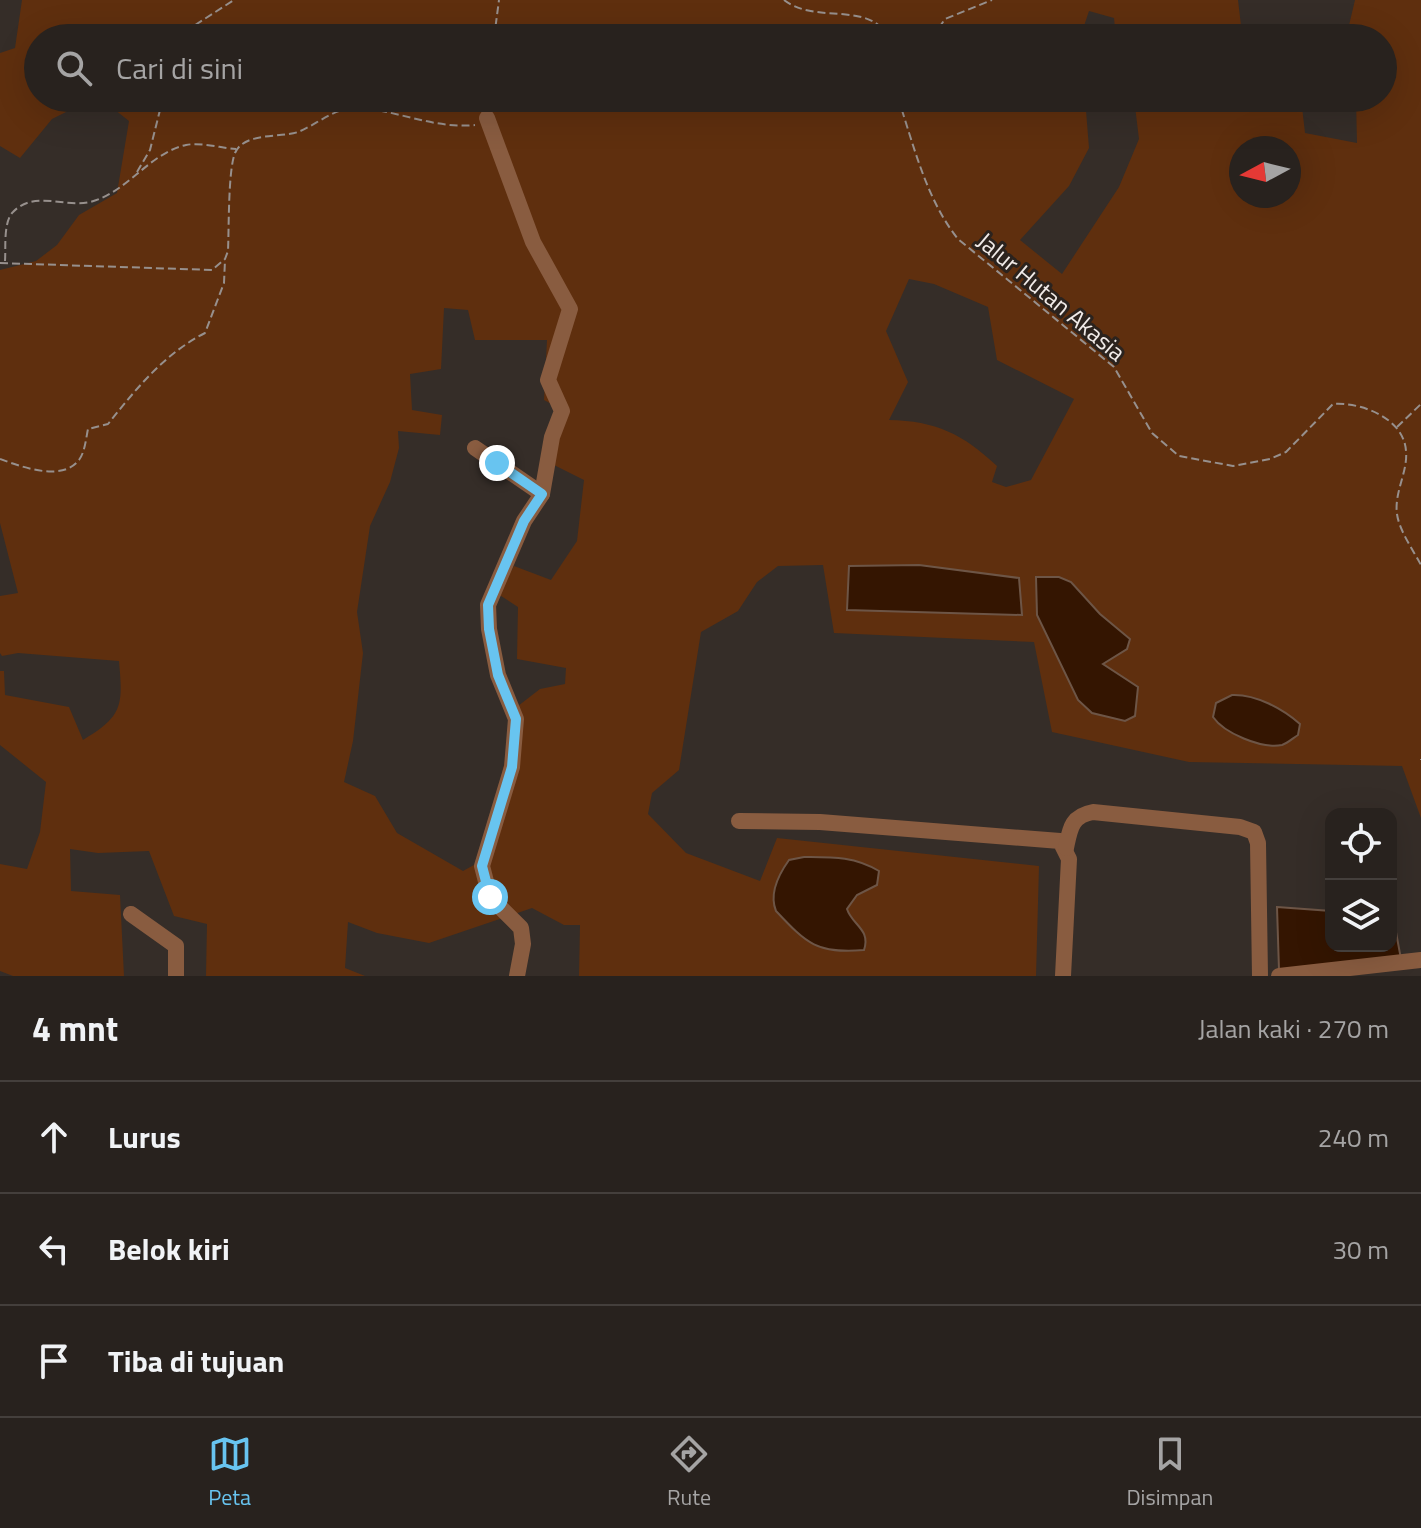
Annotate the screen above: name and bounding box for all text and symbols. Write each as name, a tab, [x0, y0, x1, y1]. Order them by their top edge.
search box	[24, 24, 1397, 112]
text: Cari di sini	[116, 45, 243, 91]
icon: search	[52, 46, 96, 90]
north arrow	[1229, 136, 1301, 208]
street label: Jalur Hutan Akasia	[969, 223, 1134, 369]
route end	[479, 445, 515, 481]
map controls	[1325, 808, 1397, 952]
button: locate	[1325, 808, 1397, 880]
route start	[472, 879, 508, 915]
button: layers	[1325, 880, 1397, 952]
text: 4 mnt	[32, 1002, 118, 1054]
text: Jalan kaki · 270 m	[1198, 1009, 1389, 1048]
text: Lurus	[108, 1114, 181, 1160]
icon: ahead	[32, 1115, 76, 1159]
text: 240 m	[1318, 1118, 1389, 1157]
text: Belok kiri	[108, 1226, 230, 1272]
icon: left	[32, 1227, 76, 1271]
text: 30 m	[1332, 1230, 1389, 1269]
text: Tiba di tujuan	[108, 1338, 284, 1384]
icon: arrive	[32, 1339, 76, 1383]
tab: Peta	[208, 1432, 252, 1514]
tab: Rute	[667, 1432, 711, 1514]
tab: Disimpan	[1126, 1432, 1213, 1514]

